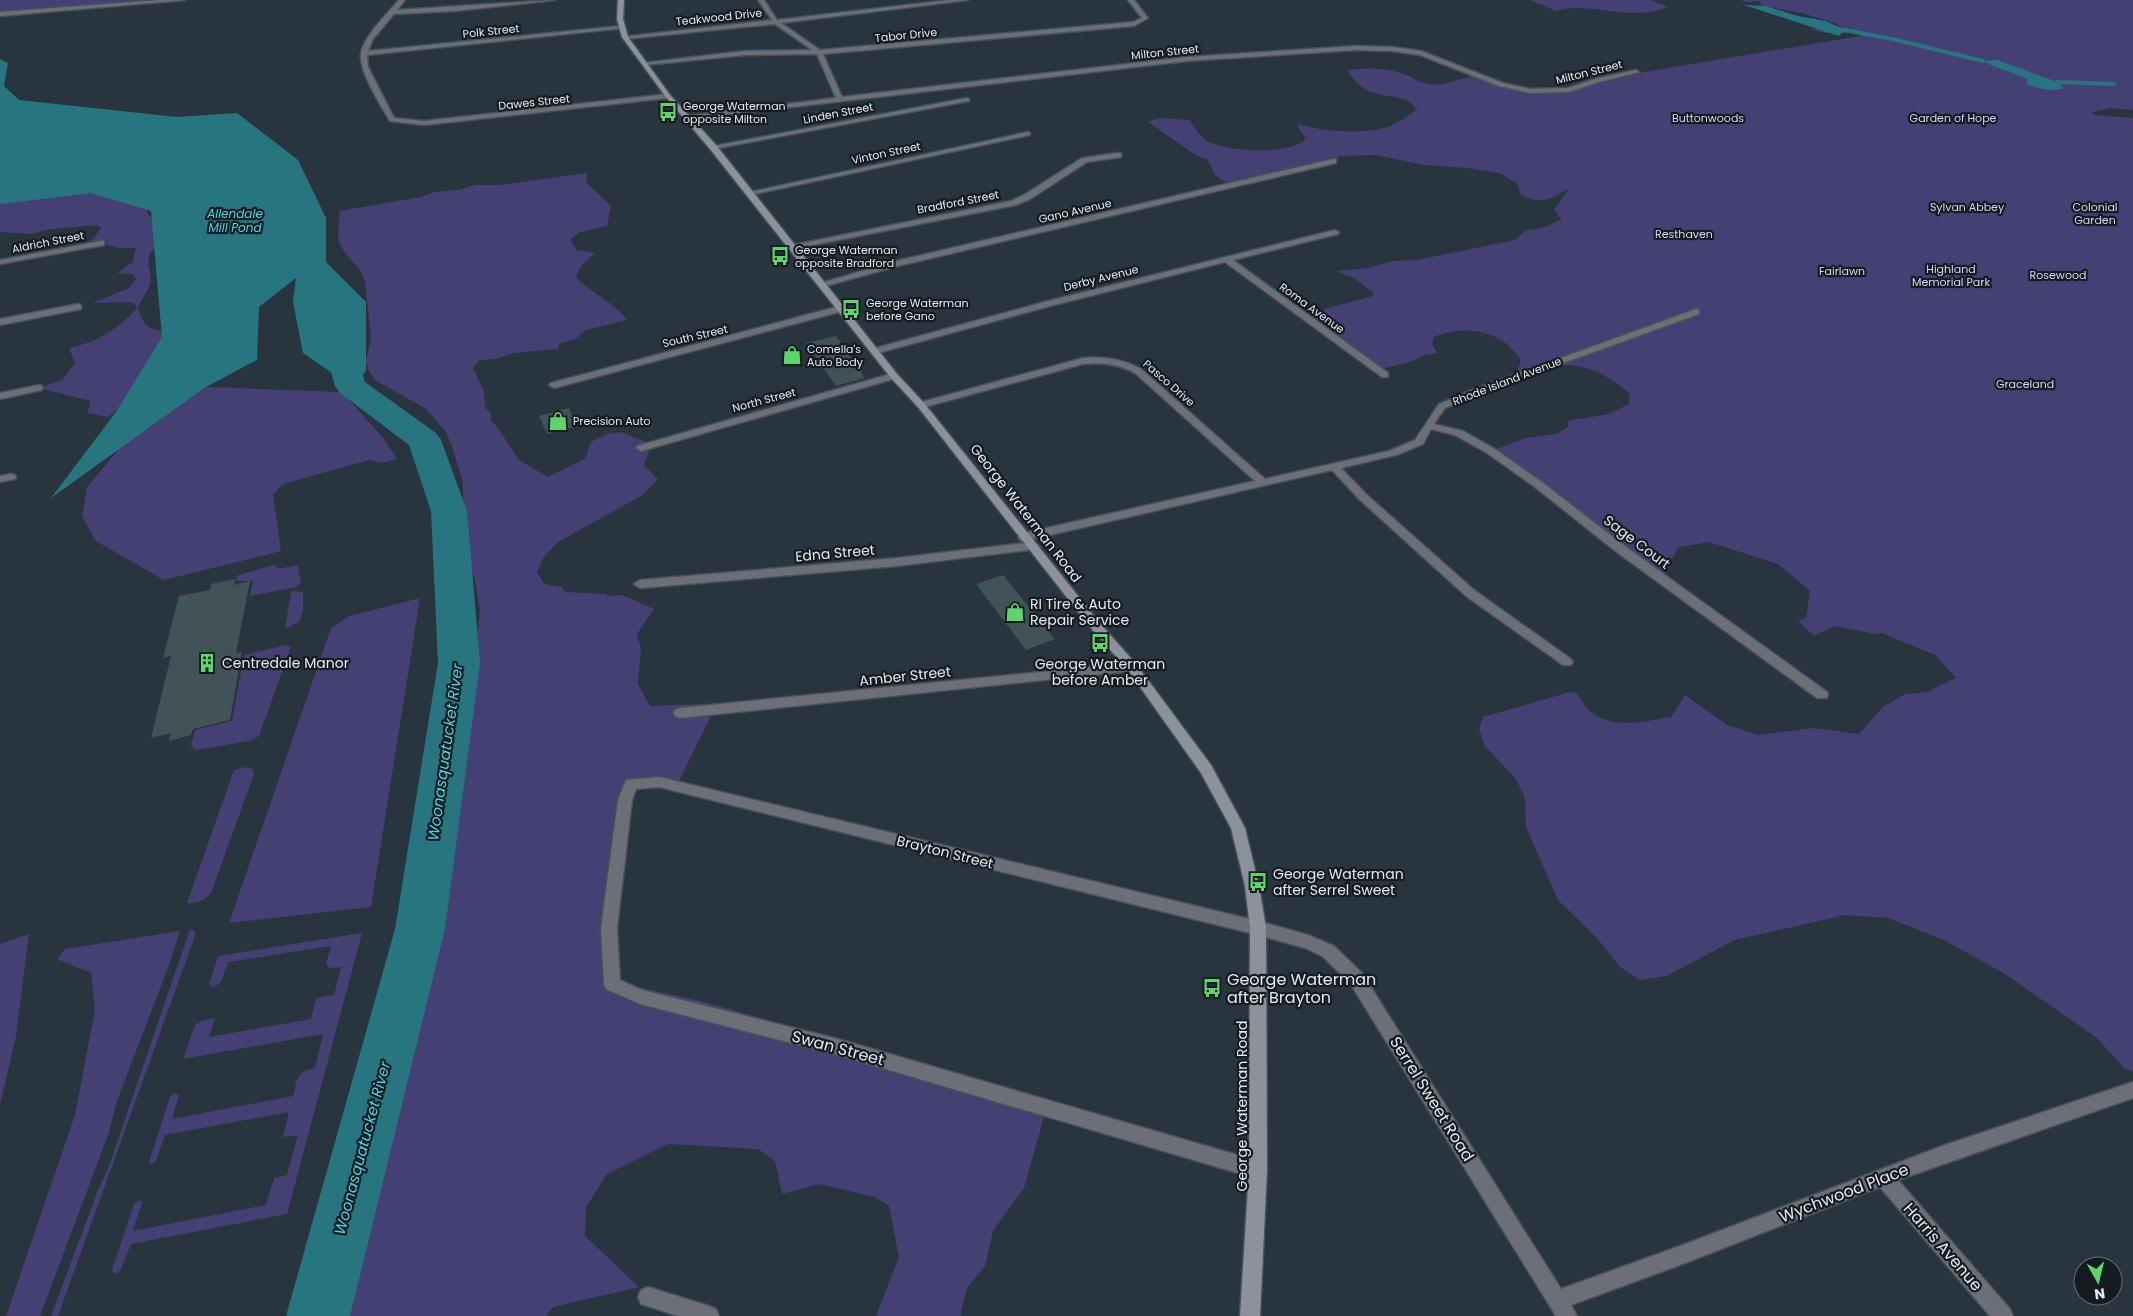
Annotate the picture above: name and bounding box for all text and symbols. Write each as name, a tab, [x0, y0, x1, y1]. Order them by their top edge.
street label: Teakwood Drive	[675, 4, 763, 29]
street label: Polk Street	[462, 20, 520, 42]
street label: Tabor Drive	[874, 24, 938, 46]
street label: Milton Street	[1130, 40, 1200, 64]
street label: Milton Street	[1554, 56, 1624, 88]
street label: Dawes Street	[497, 90, 571, 114]
place label: George Waterman opposite Milton	[683, 98, 786, 127]
street label: Linden Street	[802, 98, 874, 128]
bus stop icon: George Waterman opposite Milton	[657, 101, 679, 123]
park label: Buttonwoods	[1672, 110, 1744, 126]
park label: Garden of Hope	[1910, 110, 1997, 126]
street label: Vinton Street	[850, 138, 922, 168]
street label: Bradford Street	[916, 186, 1000, 218]
street label: Gano Avenue	[1037, 195, 1113, 227]
park label: Sylvan Abbey	[1930, 199, 2005, 215]
park label: Colonial Garden	[2072, 199, 2118, 228]
water label: Allendale Mill Pond	[206, 205, 263, 236]
park label: Resthaven	[1655, 226, 1713, 242]
street label: Aldrich Street	[11, 227, 85, 257]
place label: George Waterman opposite Bradford	[795, 242, 898, 271]
bus stop icon: George Waterman opposite Bradford	[769, 245, 791, 267]
street label: Derby Avenue	[1062, 261, 1140, 295]
park label: Highland Memorial Park	[1912, 261, 1990, 290]
park label: Fairlawn	[1819, 263, 1865, 279]
park label: Rosewood	[2030, 267, 2086, 283]
street label: Roma Avenue	[1276, 279, 1348, 337]
place label: George Waterman before Gano	[866, 295, 969, 324]
bus stop icon: George Waterman before Gano	[840, 298, 862, 320]
street label: South Street	[661, 321, 729, 351]
place label: Comella's Auto Body	[807, 341, 864, 370]
shop icon: Comella's Auto Body	[781, 344, 803, 366]
street label: Rhode Island Avenue	[1450, 353, 1564, 409]
street label: Pasco Drive	[1140, 356, 1198, 410]
park label: Graceland	[1996, 376, 2054, 392]
street label: North Street	[730, 384, 798, 416]
shop icon: Precision Auto	[547, 410, 569, 432]
place label: Precision Auto	[573, 413, 651, 429]
street label: George Waterman Road	[966, 440, 1086, 586]
street label: Sage Court	[1600, 510, 1674, 574]
street label: Edna Street	[794, 540, 876, 566]
place label: RI Tire & Auto Repair Service	[1030, 594, 1129, 630]
shop icon: RI Tire & Auto Repair Service	[1004, 601, 1026, 623]
bus stop icon: George Waterman before Amber	[1089, 632, 1111, 654]
building icon: Centredale Manor	[196, 652, 218, 674]
place label: Centredale Manor	[222, 653, 349, 673]
place label: George Waterman before Amber	[1035, 654, 1165, 690]
street label: Amber Street	[858, 661, 952, 691]
water label: Woonasquatucket River	[422, 662, 468, 842]
street label: Brayton Street	[895, 830, 995, 874]
place label: George Waterman after Serrel Sweet	[1273, 864, 1404, 900]
bus stop icon: George Waterman after Serrel Sweet	[1247, 871, 1269, 893]
place label: George Waterman after Brayton	[1227, 968, 1376, 1009]
bus stop icon: George Waterman after Brayton	[1201, 977, 1223, 999]
street label: George Waterman Road	[1232, 1021, 1252, 1191]
street label: Swan Street	[789, 1025, 887, 1071]
street label: Serrel Sweet Road	[1384, 1032, 1480, 1166]
water label: Woonasquatucket River	[329, 1059, 395, 1237]
street label: Wychwood Place	[1776, 1158, 1912, 1228]
street label: Harris Avenue	[1898, 1198, 1988, 1296]
north arrow	[2073, 1256, 2123, 1306]
text: N	[2093, 1283, 2106, 1305]

